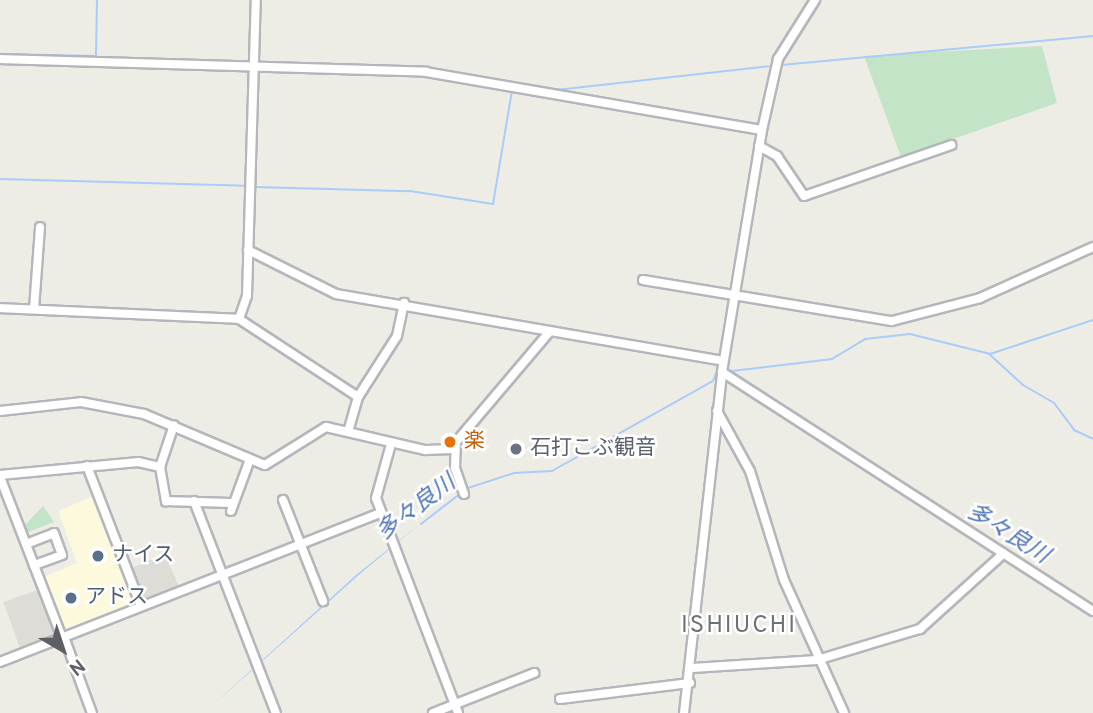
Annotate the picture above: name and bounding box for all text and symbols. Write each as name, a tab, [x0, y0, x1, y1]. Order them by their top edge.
place label: 楽	[464, 429, 485, 455]
marker: 楽	[442, 434, 458, 450]
place label: 石打こぶ観音	[530, 436, 656, 462]
marker: 石打こぶ観音	[508, 441, 524, 457]
water label: 多々良川	[372, 470, 462, 548]
water label: 多々良川	[961, 499, 1053, 571]
place label: ナイス	[112, 543, 175, 569]
marker: ナイス	[90, 548, 106, 564]
place label: アドス	[85, 585, 148, 611]
marker: アドス	[63, 590, 79, 606]
district label: ISHIUCHI	[682, 613, 796, 641]
north arrow	[28, 615, 98, 685]
text: N	[63, 653, 89, 680]

